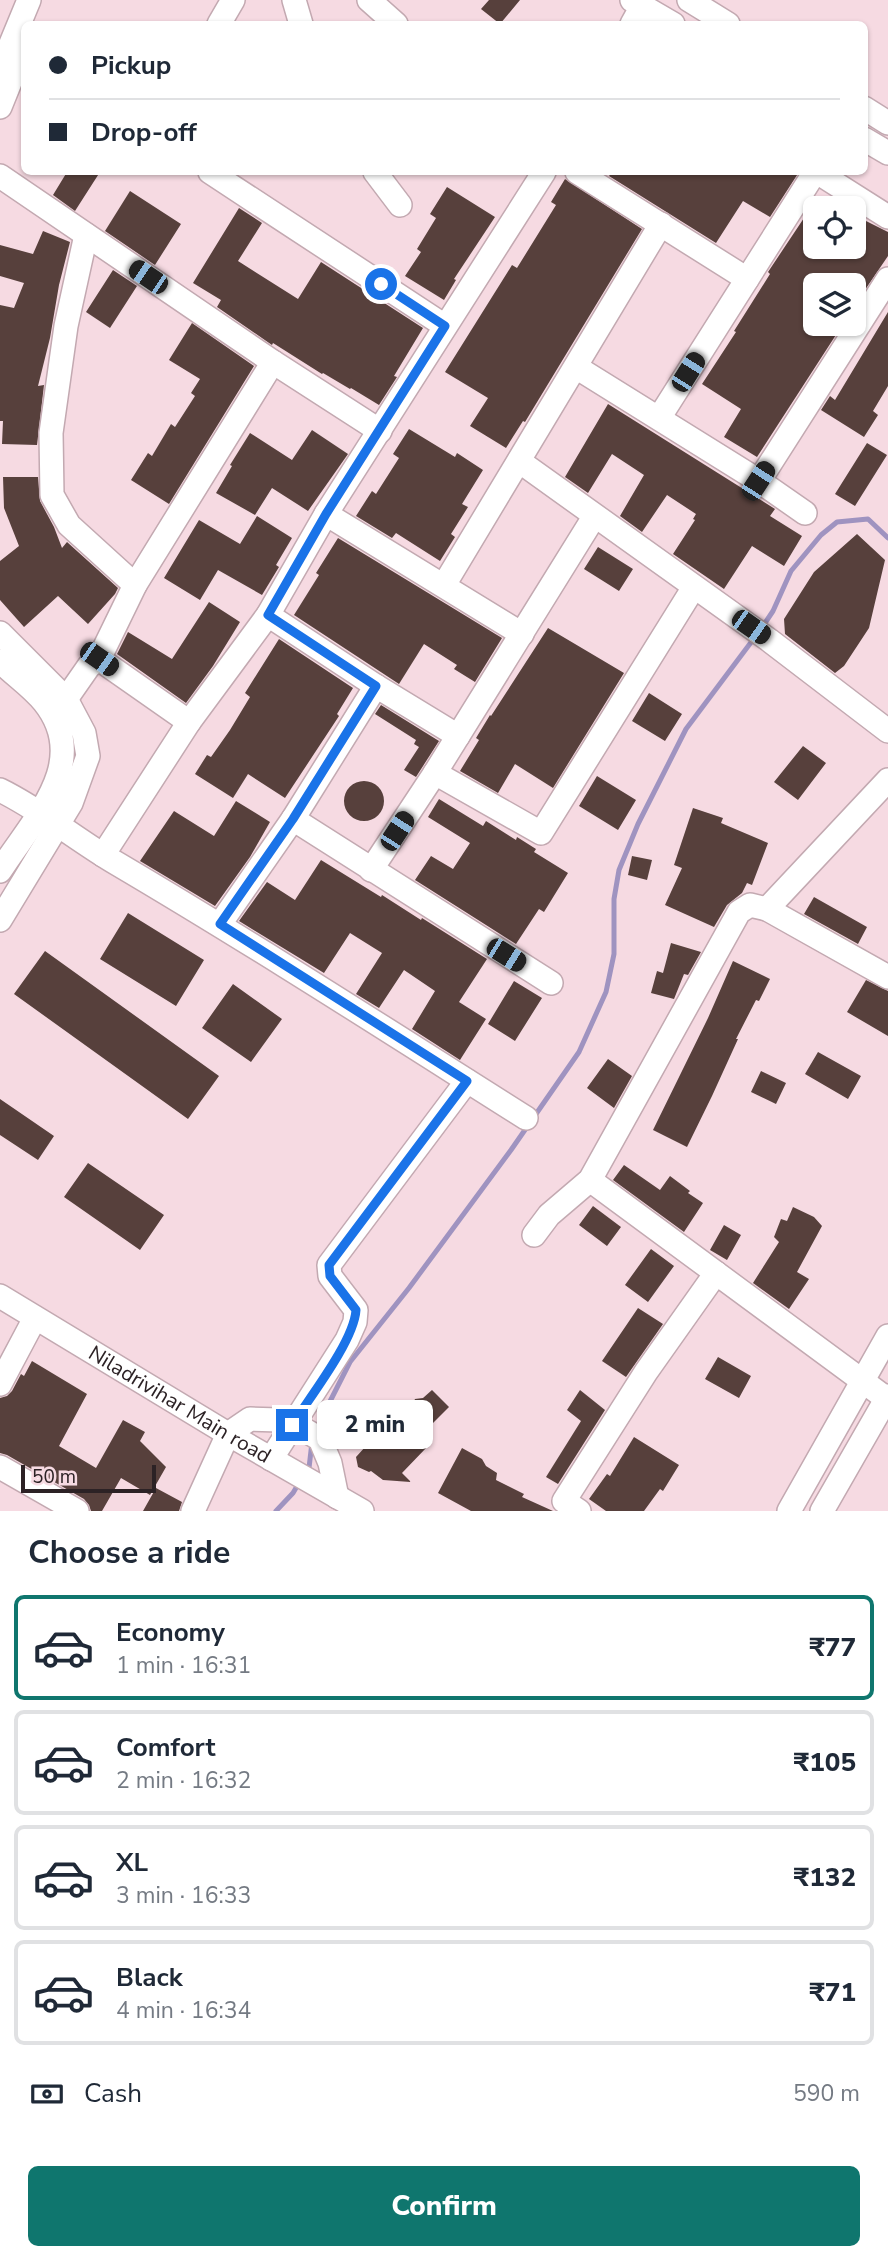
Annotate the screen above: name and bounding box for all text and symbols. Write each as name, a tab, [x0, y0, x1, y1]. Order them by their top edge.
text: Pickup	[91, 48, 171, 83]
text: Drop-off	[91, 115, 197, 150]
map controls	[803, 196, 866, 336]
button: locate	[803, 196, 866, 259]
car	[125, 257, 172, 297]
route start	[365, 268, 397, 300]
button: layers	[803, 273, 866, 336]
car	[668, 349, 709, 395]
car	[738, 458, 779, 504]
car	[728, 606, 775, 648]
car	[76, 638, 123, 680]
car	[377, 808, 418, 854]
car	[483, 935, 530, 975]
street label: Niladrivihar Main road	[83, 1339, 276, 1470]
callout: 2 min	[316, 1400, 432, 1450]
route end	[276, 1409, 308, 1441]
text: 2 min	[345, 1409, 405, 1440]
scale bar	[21, 1462, 156, 1494]
text: 50 m	[32, 1464, 76, 1490]
text: Choose a ride	[28, 1531, 230, 1574]
text: Economy	[116, 1615, 225, 1650]
icon: car	[32, 1616, 95, 1679]
text: ₹77	[809, 1630, 856, 1665]
text: 1 min · 16:31	[116, 1650, 251, 1681]
text: Comfort	[116, 1730, 216, 1765]
icon: car	[32, 1731, 95, 1794]
text: ₹105	[794, 1745, 856, 1780]
text: 2 min · 16:32	[116, 1765, 251, 1796]
text: XL	[116, 1845, 148, 1880]
icon: car	[32, 1846, 95, 1909]
text: ₹132	[794, 1860, 856, 1895]
text: 3 min · 16:33	[116, 1880, 251, 1911]
text: Black	[116, 1960, 183, 1995]
icon: car	[32, 1961, 95, 2024]
text: ₹71	[809, 1975, 856, 2010]
text: 4 min · 16:34	[116, 1995, 251, 2026]
icon: cash	[28, 2075, 66, 2113]
text: Cash	[84, 2076, 142, 2111]
text: 590 m	[793, 2078, 860, 2109]
button: Confirm	[28, 2166, 860, 2246]

